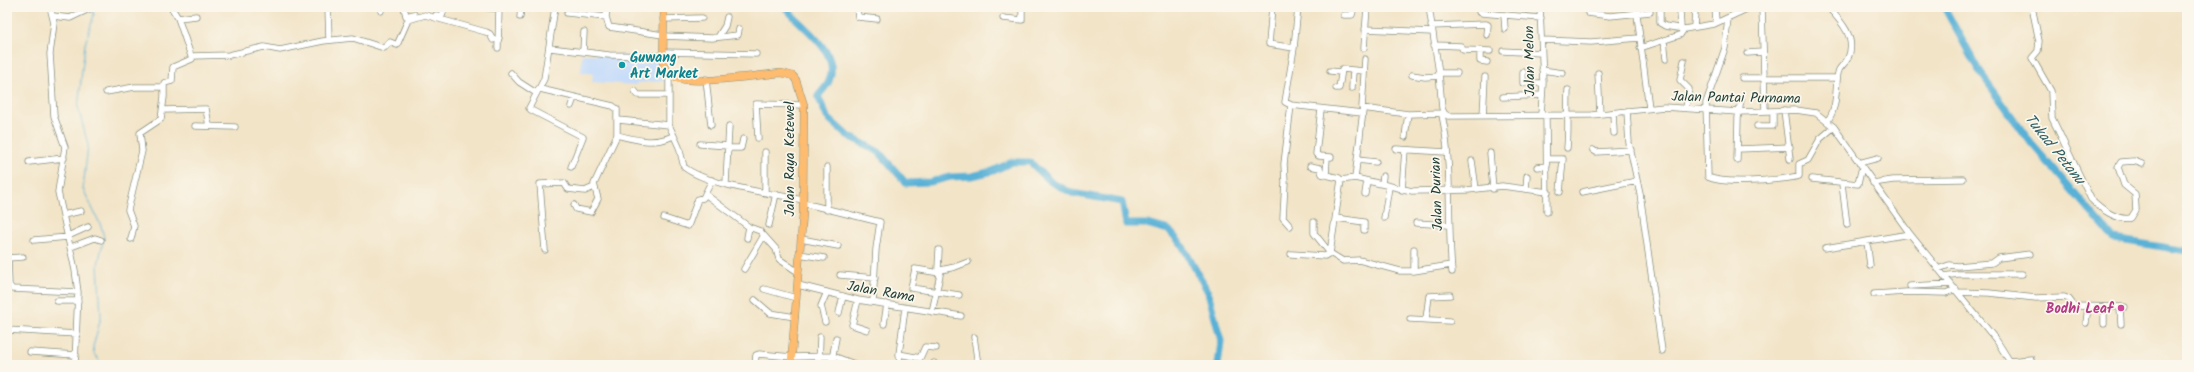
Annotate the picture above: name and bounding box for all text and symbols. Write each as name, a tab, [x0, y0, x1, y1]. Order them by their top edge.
street label: Jalan Melon	[1518, 25, 1542, 97]
place label: Guwang Art Market	[630, 47, 699, 85]
marker: Guwang Art Market	[617, 60, 627, 70]
street label: Jalan Pantai Purnama	[1671, 86, 1801, 110]
street label: Jalan Raya Ketewel	[779, 101, 801, 217]
water label: Tukad Petanu	[2018, 109, 2092, 192]
street label: Jalan Durian	[1425, 157, 1449, 231]
street label: Jalan Rama	[845, 275, 917, 309]
place label: Bodhi Leaf	[2046, 298, 2115, 320]
marker: Bodhi Leaf	[2116, 303, 2126, 313]

